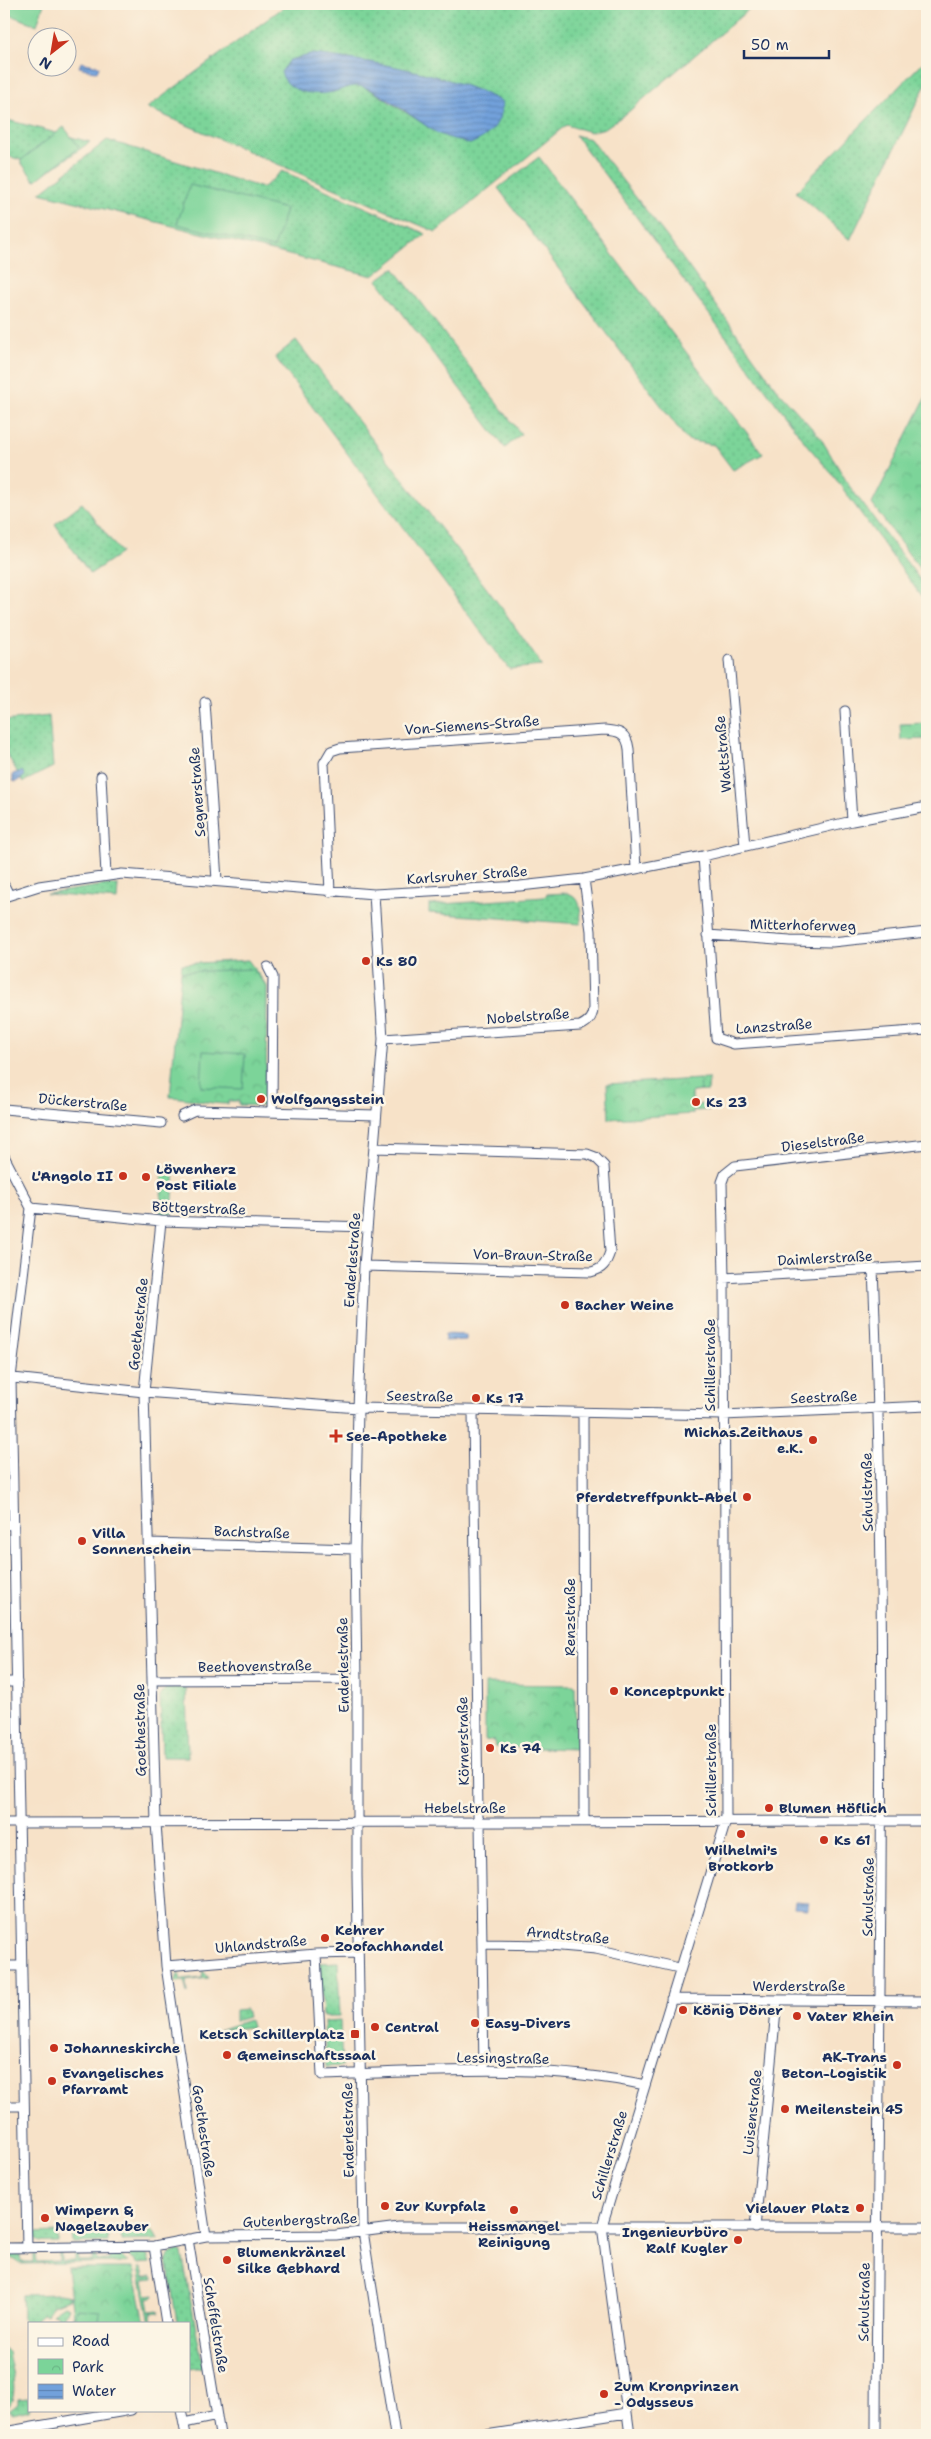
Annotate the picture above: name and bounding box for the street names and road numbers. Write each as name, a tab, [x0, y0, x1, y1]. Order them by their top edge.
street label: Von-Siemens-Straße	[404, 711, 540, 739]
street label: Wattstraße	[711, 715, 735, 793]
street label: Segnerstraße	[185, 746, 209, 838]
street label: Karlsruher Straße	[406, 862, 528, 888]
street label: Mitterhoferweg	[750, 915, 856, 935]
street label: Nobelstraße	[486, 1004, 570, 1028]
street label: Lanzstraße	[735, 1014, 813, 1038]
street label: Dückerstraße	[38, 1089, 128, 1115]
street label: Dieselstraße	[780, 1128, 866, 1156]
street label: Böttgerstraße	[152, 1197, 247, 1219]
street label: Enderlestraße	[340, 1212, 364, 1308]
street label: Von-Braun-Straße	[473, 1245, 593, 1265]
street label: Daimlerstraße	[777, 1247, 873, 1269]
street label: Goethestraße	[124, 1277, 152, 1371]
street label: Schillerstraße	[701, 1319, 719, 1411]
street label: Seestraße	[386, 1386, 454, 1406]
street label: Seestraße	[790, 1387, 858, 1407]
street label: Schulstraße	[857, 1452, 877, 1532]
street label: Bachstraße	[214, 1522, 290, 1542]
street label: Renzstraße	[561, 1578, 579, 1656]
street label: Enderlestraße	[333, 1617, 353, 1713]
street label: Beethovenstraße	[198, 1656, 312, 1676]
street label: Goethestraße	[130, 1683, 150, 1777]
street label: Körnerstraße	[453, 1696, 473, 1786]
street label: Schillerstraße	[702, 1724, 720, 1816]
street label: Hebelstraße	[424, 1799, 506, 1817]
street label: Schulstraße	[858, 1857, 878, 1937]
street label: Arndtstraße	[526, 1922, 611, 1948]
street label: Uhlandstraße	[214, 1931, 308, 1957]
street label: Werderstraße	[752, 1977, 846, 1995]
street label: Lessingstraße	[456, 2048, 550, 2068]
street label: Luisenstraße	[739, 2068, 765, 2156]
street label: Enderlestraße	[338, 2082, 358, 2178]
street label: Goethestraße	[189, 2084, 219, 2178]
street label: Schillerstraße	[587, 2108, 631, 2202]
street label: Gutenbergstraße	[242, 2209, 358, 2231]
street label: Schulstraße	[854, 2262, 874, 2342]
street label: Scheffelstraße	[200, 2276, 232, 2374]

